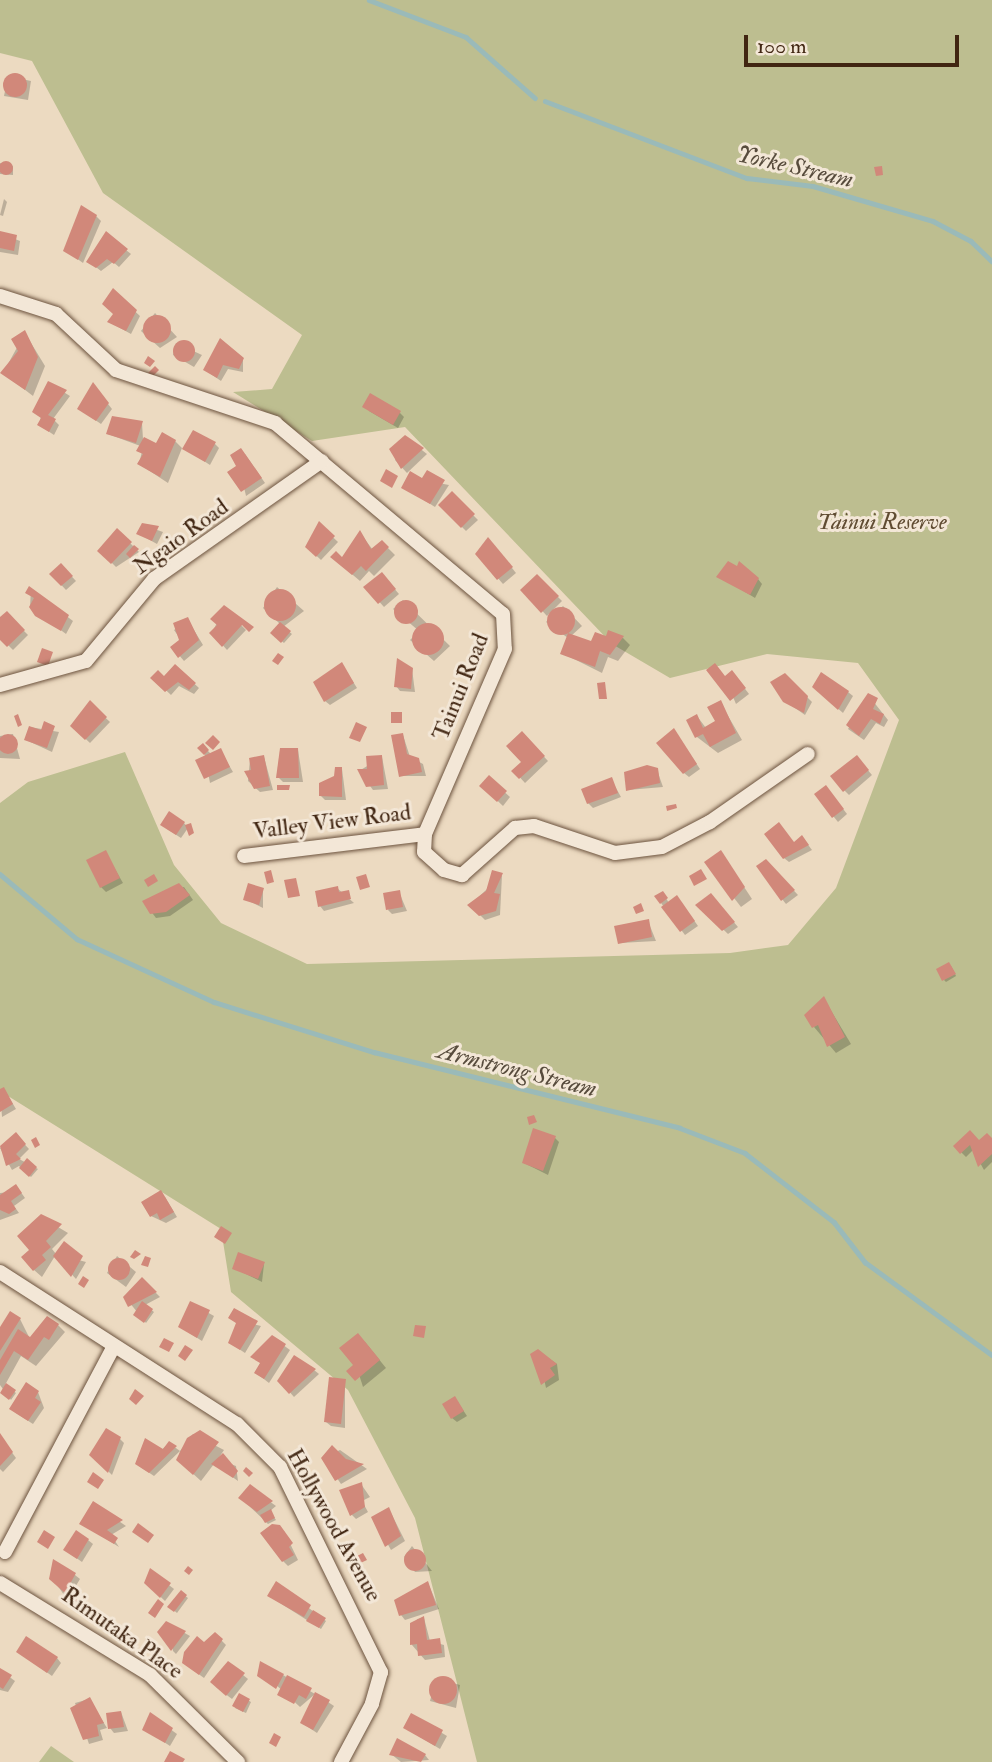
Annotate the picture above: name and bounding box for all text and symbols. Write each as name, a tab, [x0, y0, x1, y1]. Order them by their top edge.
scale bar	[747, 21, 962, 65]
text: 100 m	[757, 33, 807, 60]
water label: Yorke Stream	[734, 140, 856, 194]
street label: Ngaio Road	[128, 493, 234, 581]
park label: Tainui Reserve	[817, 508, 947, 536]
street label: Tainui Road	[427, 630, 495, 744]
street label: Valley View Road	[251, 799, 413, 845]
water label: Armstrong Stream	[435, 1036, 599, 1104]
street label: Hollywood Avenue	[281, 1444, 387, 1606]
street label: Rimutaka Place	[56, 1581, 188, 1685]

